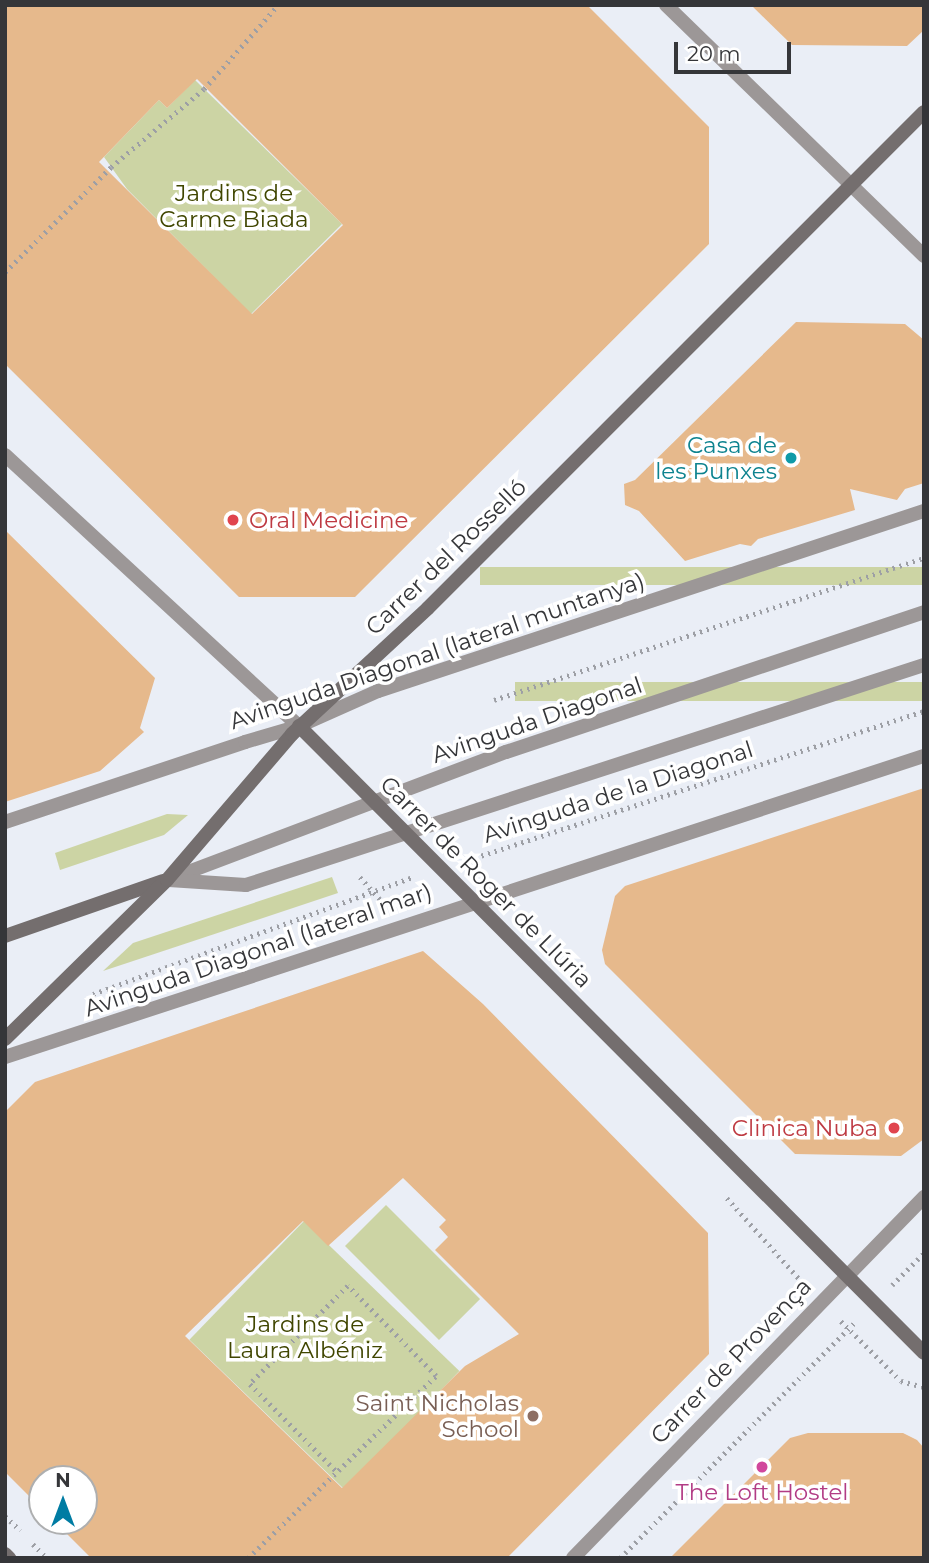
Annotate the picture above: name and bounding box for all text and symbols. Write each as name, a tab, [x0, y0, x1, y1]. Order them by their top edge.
scale bar	[677, 28, 794, 72]
text: 20 m	[687, 41, 741, 66]
park label: Jardins de Carme Biada	[159, 179, 309, 233]
place label: Casa de les Punxes	[655, 431, 777, 485]
marker: Casa de les Punxes	[783, 450, 799, 466]
street label: Carrer del Rosselló	[360, 473, 532, 641]
place label: Oral Medicine	[249, 506, 408, 534]
marker: Oral Medicine	[223, 510, 243, 530]
street label: Avinguda Diagonal (lateral muntanya)	[226, 567, 648, 735]
street label: Avinguda Diagonal	[428, 671, 646, 769]
street label: Avinguda de la Diagonal	[480, 735, 756, 849]
street label: Carrer de Roger de Llúria	[374, 770, 598, 994]
street label: Avinguda Diagonal (lateral mar)	[81, 877, 435, 1023]
place label: Clinica Nuba	[732, 1114, 878, 1142]
marker: Clinica Nuba	[884, 1118, 904, 1138]
street label: Carrer de Provença	[645, 1272, 817, 1450]
park label: Jardins de Laura Albéniz	[227, 1310, 383, 1364]
place label: Saint Nicholas School	[356, 1389, 519, 1443]
marker: Saint Nicholas School	[525, 1408, 541, 1424]
marker: The Loft Hostel	[754, 1459, 770, 1475]
north arrow	[28, 1465, 98, 1535]
text: N	[55, 1469, 71, 1492]
place label: The Loft Hostel	[676, 1478, 848, 1506]

